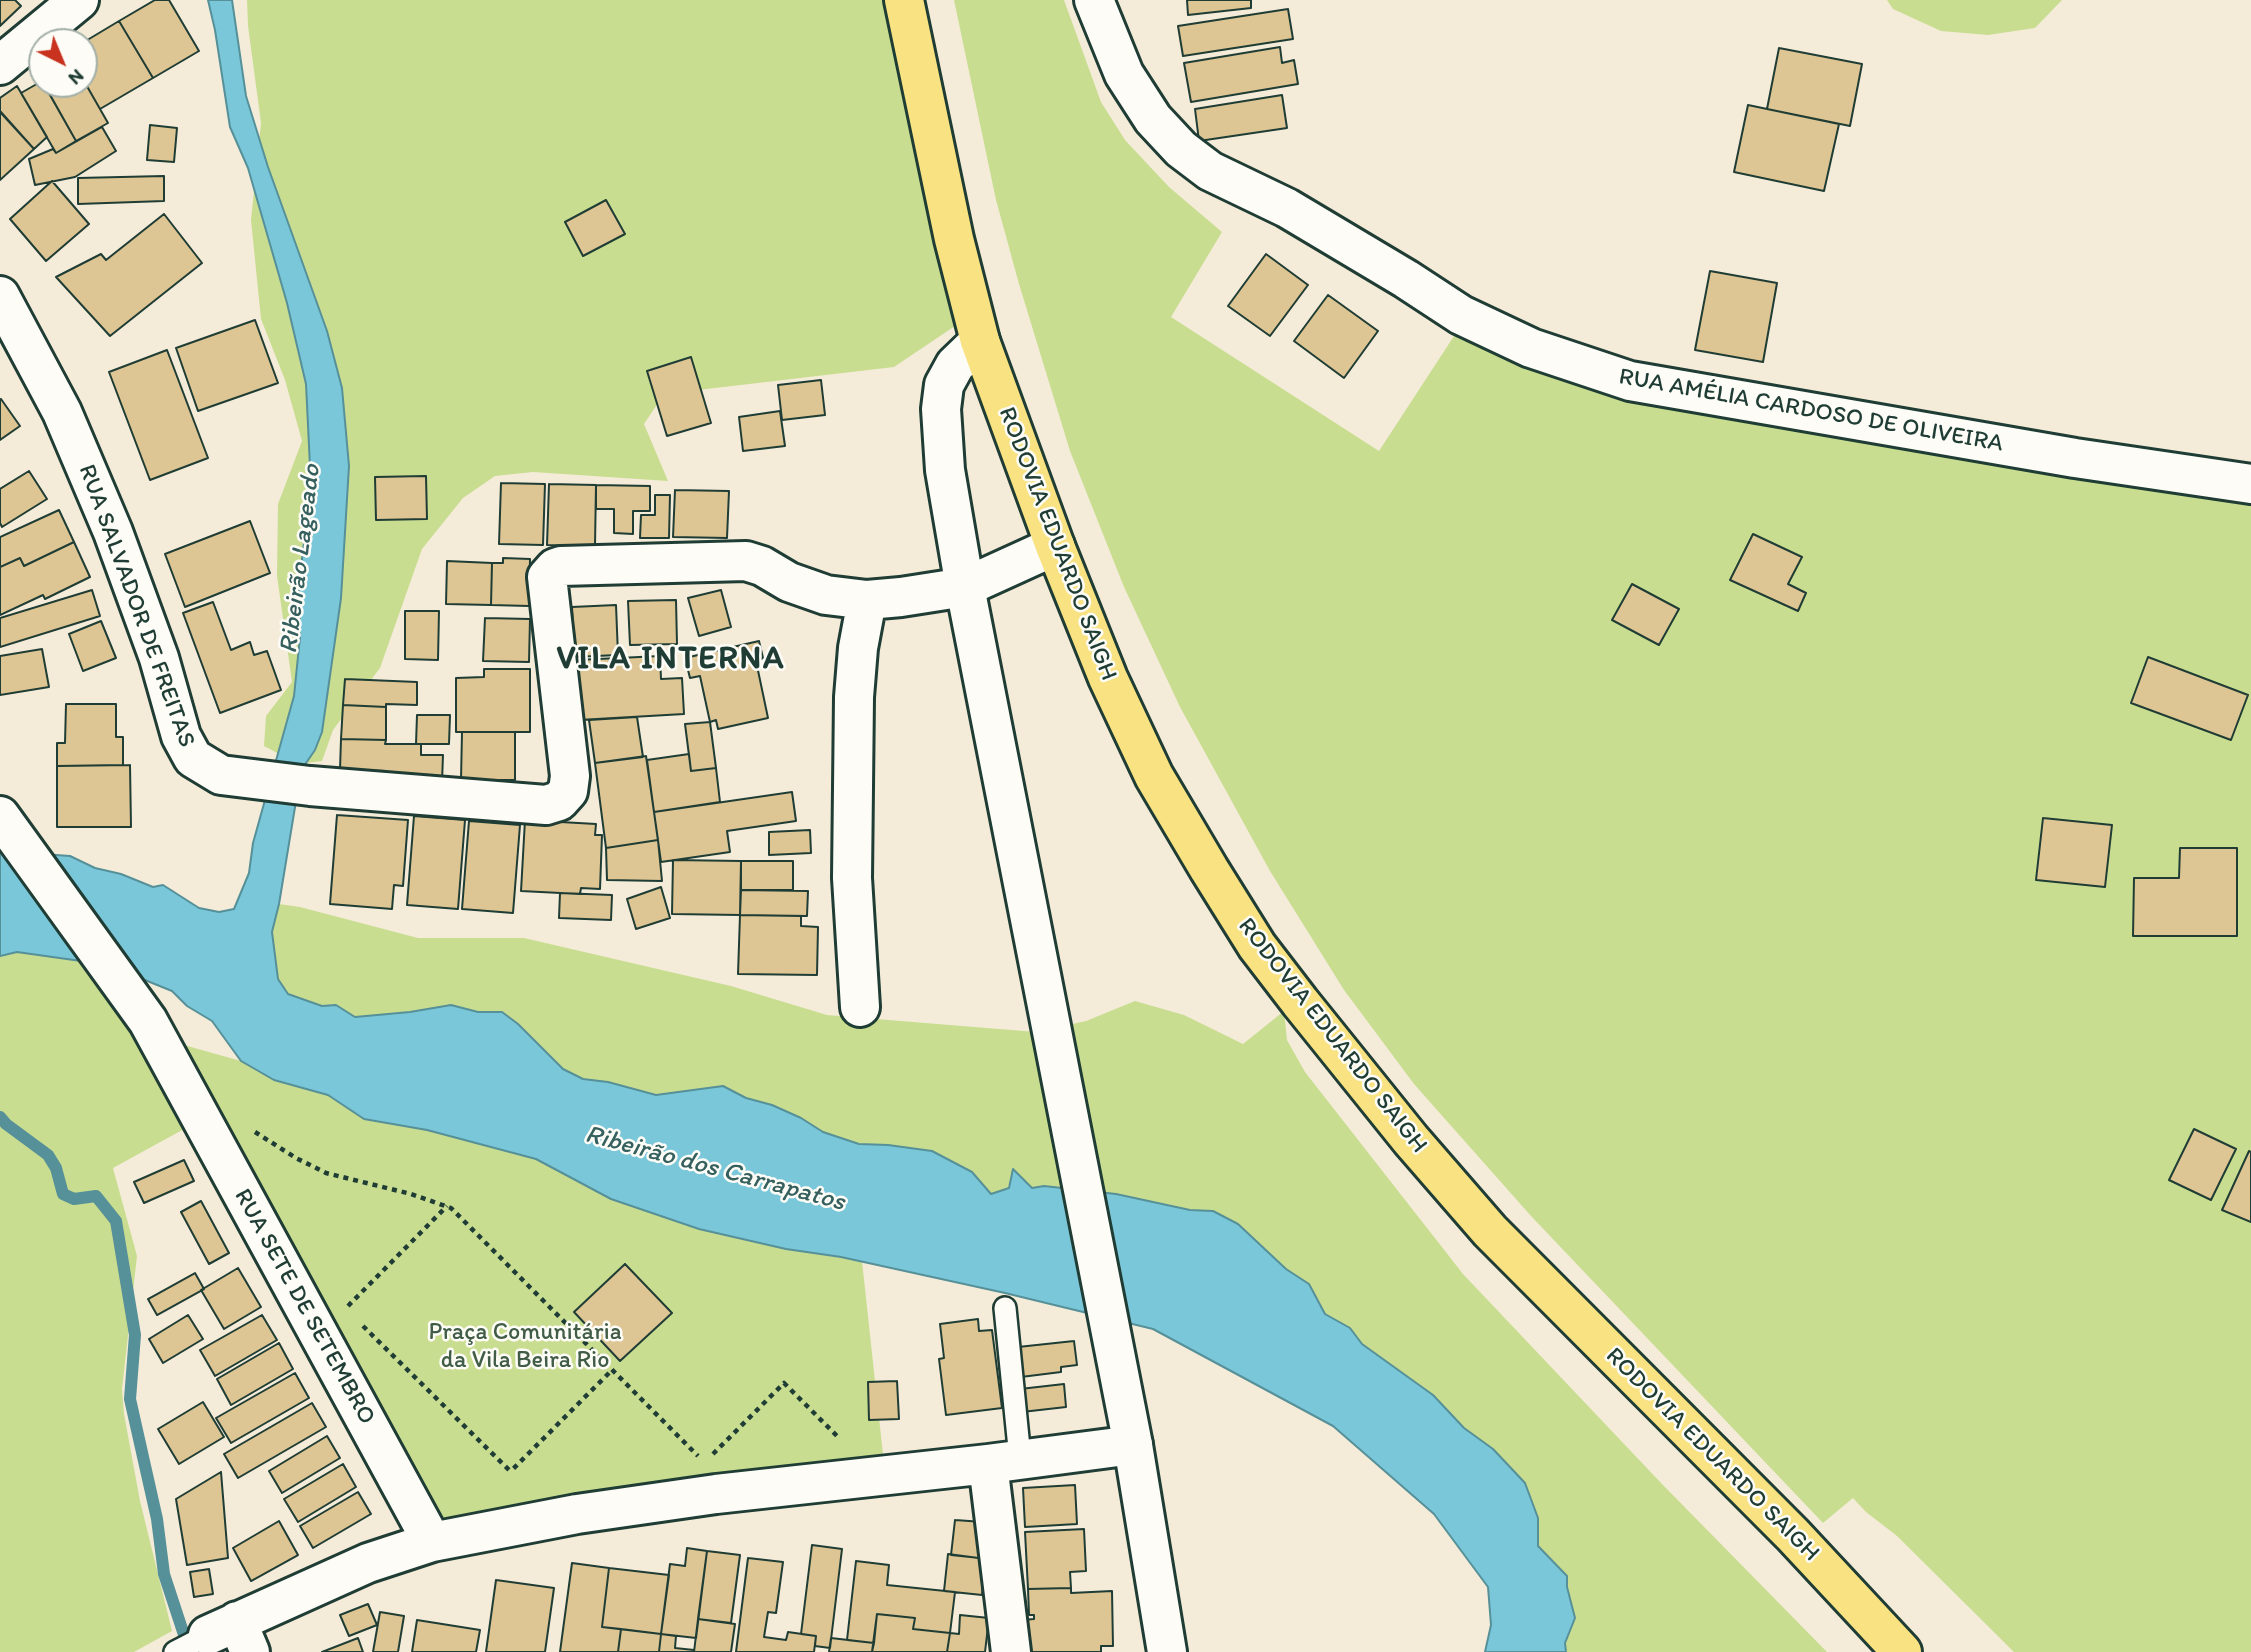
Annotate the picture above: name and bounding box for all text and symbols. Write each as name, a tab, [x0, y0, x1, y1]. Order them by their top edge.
north arrow	[28, 28, 98, 98]
text: N	[64, 64, 89, 90]
street label: RUA AMÉLIA CARDOSO DE OLIVEIRA	[1617, 363, 2005, 459]
street label: RODOVIA EDUARDO SAIGH	[992, 403, 1122, 685]
street label: RUA SALVADOR DE FREITAS	[71, 461, 201, 751]
water label: Ribeirão Lageado	[274, 463, 328, 655]
district label: VILA INTERNA	[558, 641, 784, 679]
street label: RODOVIA EDUARDO SAIGH	[1231, 913, 1433, 1159]
water label: Ribeirão dos Carrapatos	[582, 1119, 848, 1219]
street label: RUA SETE DE SETEMBRO	[227, 1184, 381, 1430]
park label: Praça Comunitária da Vila Beira Rio	[428, 1319, 622, 1375]
street label: RODOVIA EDUARDO SAIGH	[1599, 1342, 1825, 1568]

